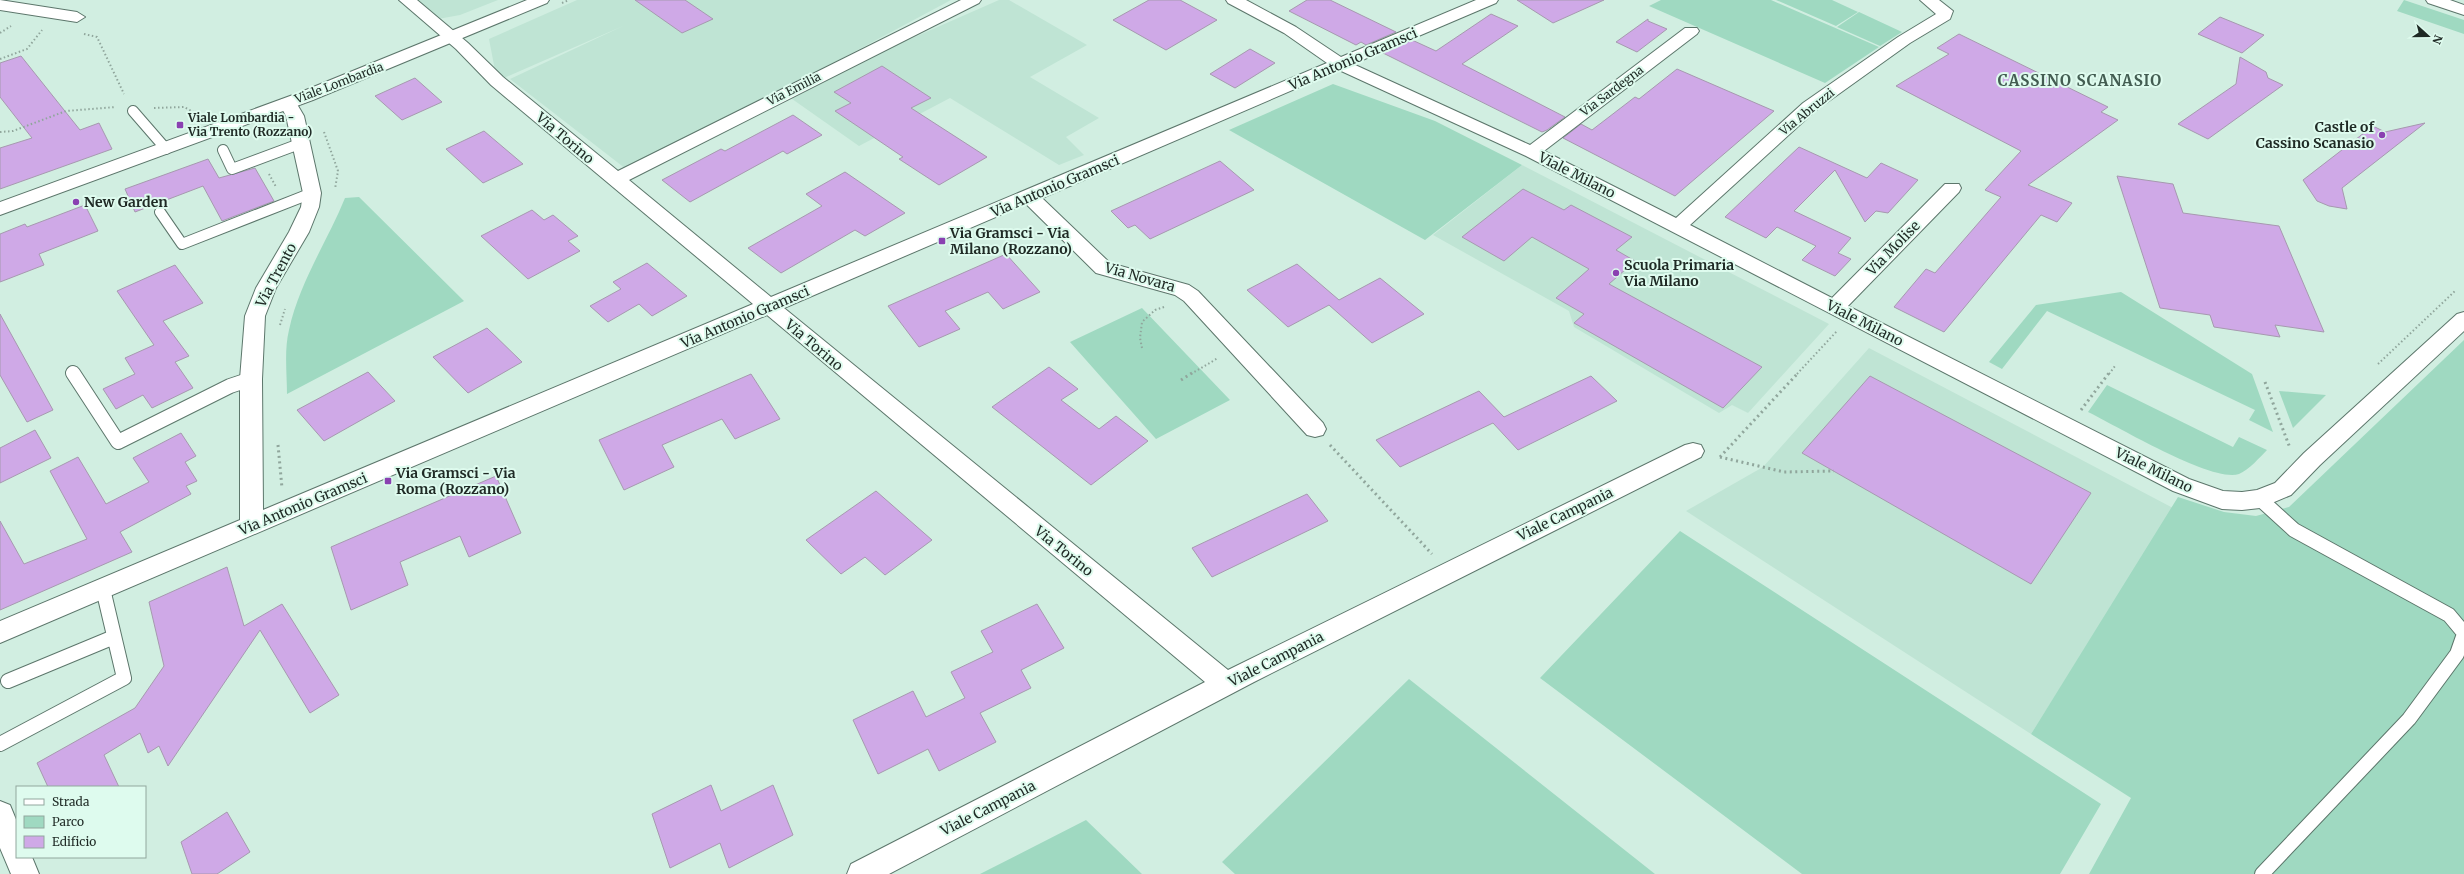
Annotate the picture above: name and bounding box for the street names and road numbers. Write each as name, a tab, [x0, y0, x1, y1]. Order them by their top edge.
street label: Via Antonio Gramsci	[1285, 24, 1420, 95]
street label: Viale Lombardia	[291, 59, 386, 107]
street label: Via Sardegna	[1576, 62, 1647, 120]
street label: Via Emilia	[763, 68, 824, 109]
street label: Via Abruzzi	[1775, 85, 1837, 139]
street label: Via Torino	[532, 108, 598, 167]
street label: Viale Milano	[1535, 147, 1618, 202]
street label: Via Antonio Gramsci	[987, 151, 1122, 222]
street label: Via Molise	[1862, 217, 1924, 280]
street label: Via Trento	[251, 240, 300, 311]
street label: Via Novara	[1102, 258, 1178, 296]
street label: Via Antonio Gramsci	[677, 282, 812, 353]
street label: Viale Milano	[1823, 295, 1906, 350]
street label: Via Torino	[781, 315, 847, 374]
street label: Viale Milano	[2111, 443, 2196, 496]
street label: Via Antonio Gramsci	[235, 469, 370, 540]
street label: Viale Campania	[1513, 483, 1616, 545]
street label: Via Torino	[1030, 521, 1097, 580]
street label: Viale Campania	[1225, 627, 1327, 691]
street label: Viale Campania	[937, 776, 1039, 840]

